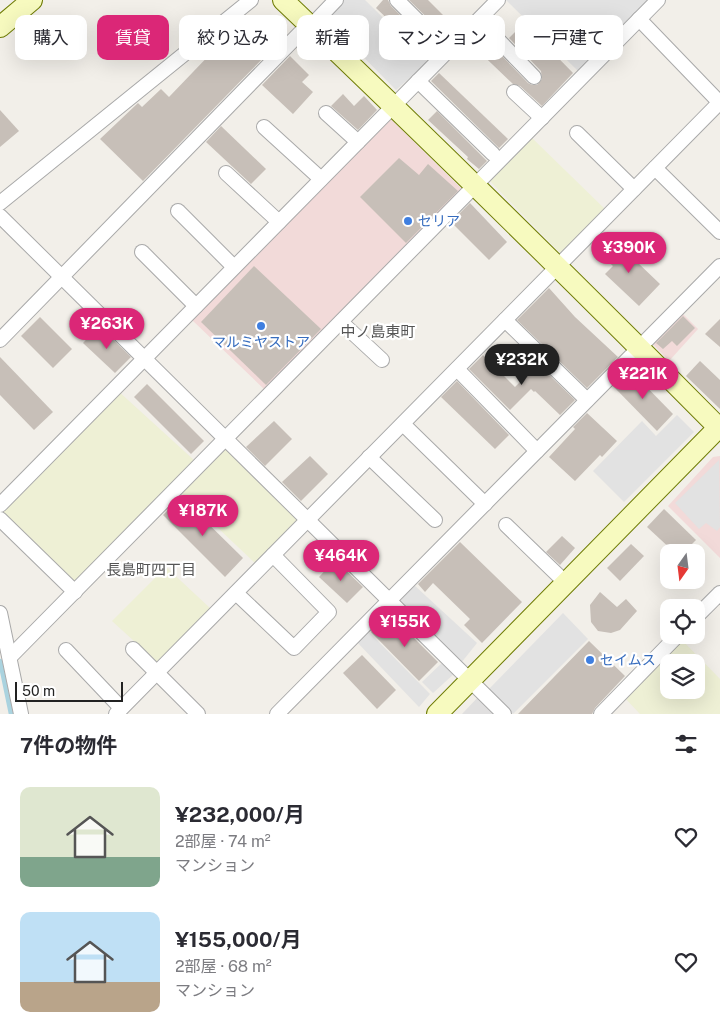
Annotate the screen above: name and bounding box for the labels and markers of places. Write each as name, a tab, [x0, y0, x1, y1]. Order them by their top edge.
place label: セリア	[418, 213, 460, 229]
marker: セリア	[402, 215, 414, 227]
pin: ¥390K	[594, 232, 664, 274]
pin: ¥263K	[72, 308, 142, 350]
marker: マルミヤストア	[255, 320, 267, 332]
place label: マルミヤストア	[212, 334, 310, 350]
pin: ¥232K	[487, 344, 557, 386]
pin: ¥221K	[608, 358, 678, 400]
pin: ¥187K	[168, 494, 238, 537]
pin: ¥464K	[306, 540, 376, 582]
pin: ¥155K	[370, 606, 440, 648]
place label: セイムス	[600, 652, 656, 668]
marker: セイムス	[584, 654, 596, 666]

